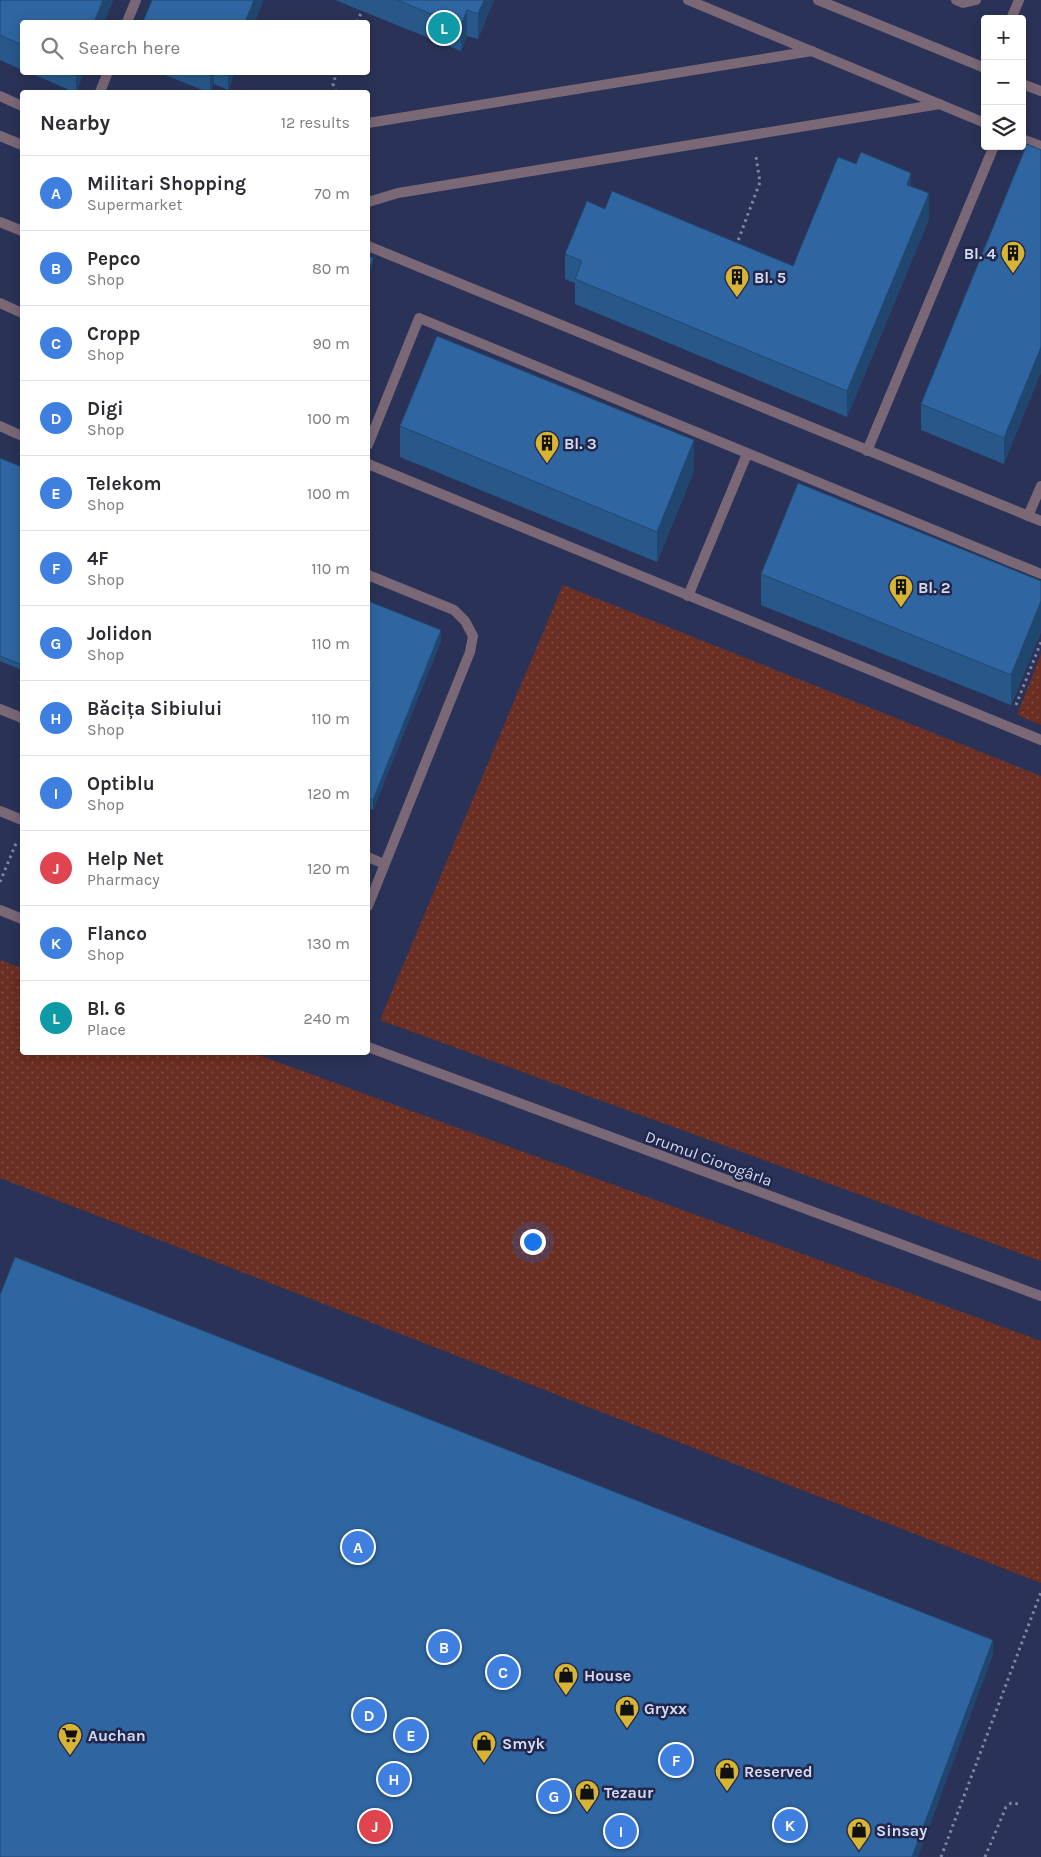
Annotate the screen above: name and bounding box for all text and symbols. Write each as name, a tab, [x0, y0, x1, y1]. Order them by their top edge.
pin: L	[428, 9, 460, 47]
map controls	[981, 15, 1026, 150]
button: +	[981, 15, 1026, 60]
search box	[20, 20, 370, 75]
icon: search	[38, 34, 66, 62]
text: Search here	[78, 37, 180, 59]
button: −	[981, 60, 1026, 105]
button: layers	[981, 105, 1026, 150]
text: Nearby	[40, 111, 110, 135]
text: 12 results	[281, 113, 350, 132]
text: Militari Shopping	[87, 173, 246, 195]
text: A	[51, 184, 61, 203]
text: 70 m	[314, 184, 350, 203]
text: Supermarket	[87, 195, 183, 214]
building icon: Bl. 4	[1000, 240, 1026, 274]
place label: Bl. 4	[964, 244, 996, 263]
text: Pepco	[87, 248, 141, 270]
text: B	[51, 259, 61, 278]
text: 80 m	[312, 259, 350, 278]
building icon: Bl. 5	[724, 264, 750, 298]
place label: Bl. 5	[754, 268, 786, 287]
text: Shop	[87, 270, 124, 289]
text: Cropp	[87, 323, 140, 345]
text: C	[51, 334, 61, 353]
text: 90 m	[312, 334, 350, 353]
text: Shop	[87, 345, 124, 364]
text: Digi	[87, 398, 124, 420]
text: D	[51, 409, 61, 428]
text: 100 m	[307, 409, 350, 428]
text: Shop	[87, 420, 124, 439]
building icon: Bl. 3	[534, 430, 560, 464]
place label: Bl. 3	[564, 434, 597, 453]
text: Telekom	[87, 473, 161, 495]
text: E	[51, 484, 61, 503]
text: 100 m	[307, 484, 350, 503]
text: Shop	[87, 495, 124, 514]
text: 4F	[87, 548, 109, 570]
text: F	[52, 559, 60, 578]
text: 110 m	[311, 559, 350, 578]
text: Shop	[87, 570, 124, 589]
building icon: Bl. 2	[888, 574, 914, 608]
place label: Bl. 2	[918, 578, 950, 597]
text: Jolidon	[87, 623, 152, 645]
text: G	[51, 634, 61, 653]
text: 110 m	[311, 634, 350, 653]
text: Shop	[87, 645, 124, 664]
text: Băcița Sibiului	[87, 698, 222, 720]
text: H	[50, 709, 62, 728]
text: 110 m	[311, 709, 350, 728]
text: Shop	[87, 720, 124, 739]
text: Optiblu	[87, 773, 155, 795]
text: I	[54, 784, 58, 803]
text: 120 m	[307, 784, 350, 803]
text: Shop	[87, 795, 124, 814]
text: Help Net	[87, 848, 164, 870]
text: J	[52, 859, 60, 878]
text: 120 m	[307, 859, 350, 878]
text: Pharmacy	[87, 870, 160, 889]
text: Flanco	[87, 923, 147, 945]
text: K	[51, 934, 61, 953]
text: 130 m	[307, 934, 350, 953]
text: Shop	[87, 945, 124, 964]
text: Bl. 6	[87, 998, 126, 1020]
text: L	[52, 1009, 60, 1028]
text: 240 m	[304, 1009, 350, 1028]
text: Place	[87, 1020, 126, 1039]
street label: Drumul Ciorogârla	[643, 1127, 775, 1190]
your location	[520, 1229, 546, 1255]
pin: A	[342, 1528, 374, 1566]
pin: B	[428, 1628, 460, 1666]
pin: C	[487, 1653, 519, 1691]
shop icon: House	[553, 1662, 579, 1696]
place label: House	[584, 1666, 631, 1685]
shop icon: Gryxx	[614, 1695, 640, 1729]
pin: D	[353, 1696, 385, 1734]
place label: Gryxx	[644, 1699, 687, 1718]
pin: E	[395, 1716, 427, 1754]
supermarket icon: Auchan	[57, 1722, 83, 1756]
place label: Auchan	[88, 1726, 146, 1745]
shop icon: Smyk	[471, 1730, 497, 1764]
place label: Smyk	[502, 1734, 545, 1753]
pin: F	[660, 1741, 692, 1779]
shop icon: Reserved	[714, 1758, 740, 1792]
pin: H	[378, 1760, 410, 1798]
place label: Reserved	[744, 1762, 813, 1781]
pin: G	[538, 1777, 570, 1815]
shop icon: Tezaur	[574, 1779, 600, 1813]
place label: Tezaur	[604, 1783, 654, 1802]
pin: K	[774, 1806, 806, 1844]
pin: J	[359, 1807, 391, 1845]
pin: I	[605, 1812, 637, 1850]
shop icon: Sinsay	[846, 1817, 872, 1851]
place label: Sinsay	[876, 1821, 927, 1840]

